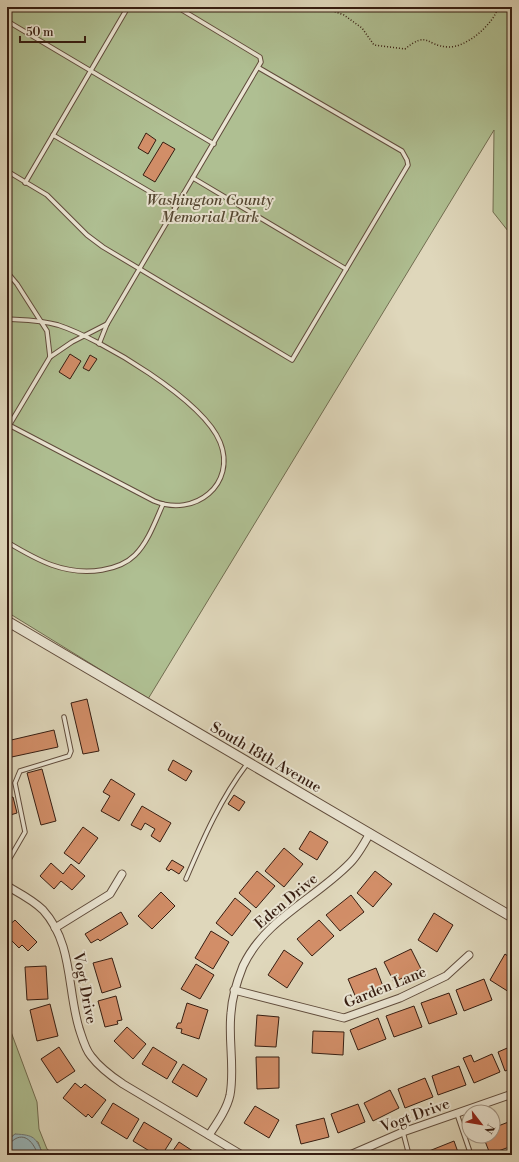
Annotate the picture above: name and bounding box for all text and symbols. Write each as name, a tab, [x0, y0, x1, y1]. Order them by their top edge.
scale bar	[20, 18, 85, 44]
text: 50 m	[26, 25, 54, 40]
park label: Washington County Memorial Park	[146, 191, 275, 227]
street label: South 18th Avenue	[207, 718, 325, 797]
street label: Eden Drive	[251, 869, 322, 933]
street label: Vogt Drive	[68, 950, 101, 1025]
street label: Garden Lane	[341, 962, 429, 1013]
street label: Vogt Drive	[377, 1094, 452, 1137]
north arrow	[461, 1104, 501, 1144]
text: N	[480, 1121, 497, 1136]

